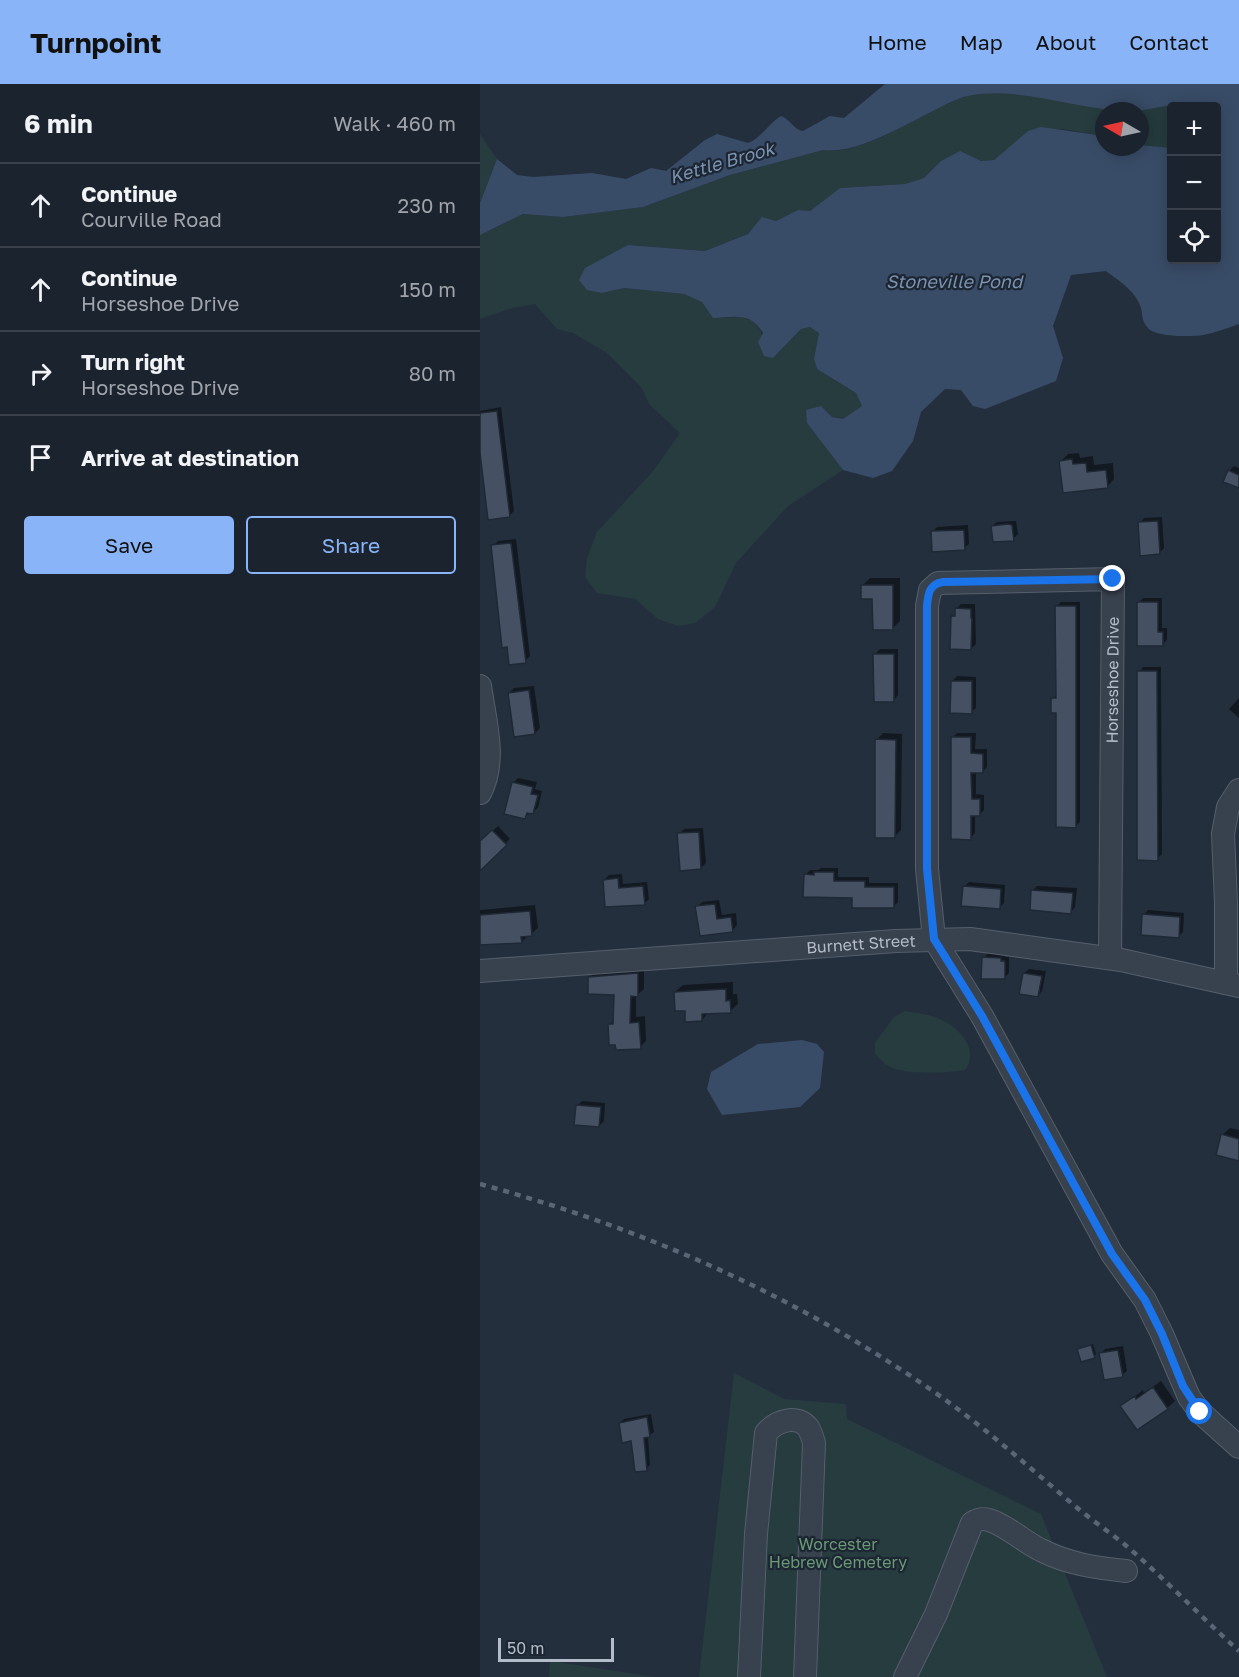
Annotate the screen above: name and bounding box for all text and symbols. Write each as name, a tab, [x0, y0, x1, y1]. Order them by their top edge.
text: Turnpoint	[30, 26, 161, 59]
text: Home	[867, 29, 927, 55]
text: Map	[960, 29, 1003, 55]
text: About	[1036, 29, 1096, 55]
text: Contact	[1129, 29, 1209, 55]
north arrow	[1095, 102, 1149, 156]
map controls	[1167, 102, 1221, 264]
button: +	[1167, 102, 1221, 156]
text: 6 min	[24, 108, 93, 139]
text: Walk · 460 m	[333, 111, 456, 135]
water label: Kettle Brook	[667, 136, 778, 187]
button: −	[1167, 156, 1221, 210]
text: Continue	[81, 180, 177, 207]
icon: ahead	[24, 189, 57, 222]
text: 230 m	[398, 193, 456, 217]
text: Courville Road	[81, 207, 222, 231]
button: locate	[1167, 210, 1221, 264]
text: Continue	[81, 264, 177, 291]
water label: Stoneville Pond	[886, 270, 1024, 292]
icon: ahead	[24, 273, 57, 306]
text: 150 m	[400, 277, 456, 301]
text: Horseshoe Drive	[81, 291, 239, 315]
text: Turn right	[81, 348, 185, 375]
icon: right	[24, 357, 57, 390]
text: 80 m	[409, 361, 456, 385]
text: Horseshoe Drive	[81, 375, 239, 399]
icon: arrive	[24, 441, 57, 474]
text: Arrive at destination	[81, 444, 299, 471]
button: Save	[24, 516, 234, 574]
button: Share	[246, 516, 456, 574]
route end	[1099, 565, 1125, 591]
street label: Horseshoe Drive	[1102, 617, 1123, 743]
street label: Burnett Street	[806, 930, 916, 957]
route start	[1186, 1398, 1212, 1424]
park label: Worcester Hebrew Cemetery	[769, 1534, 907, 1572]
scale bar	[498, 1635, 614, 1662]
text: 50 m	[507, 1638, 544, 1658]

